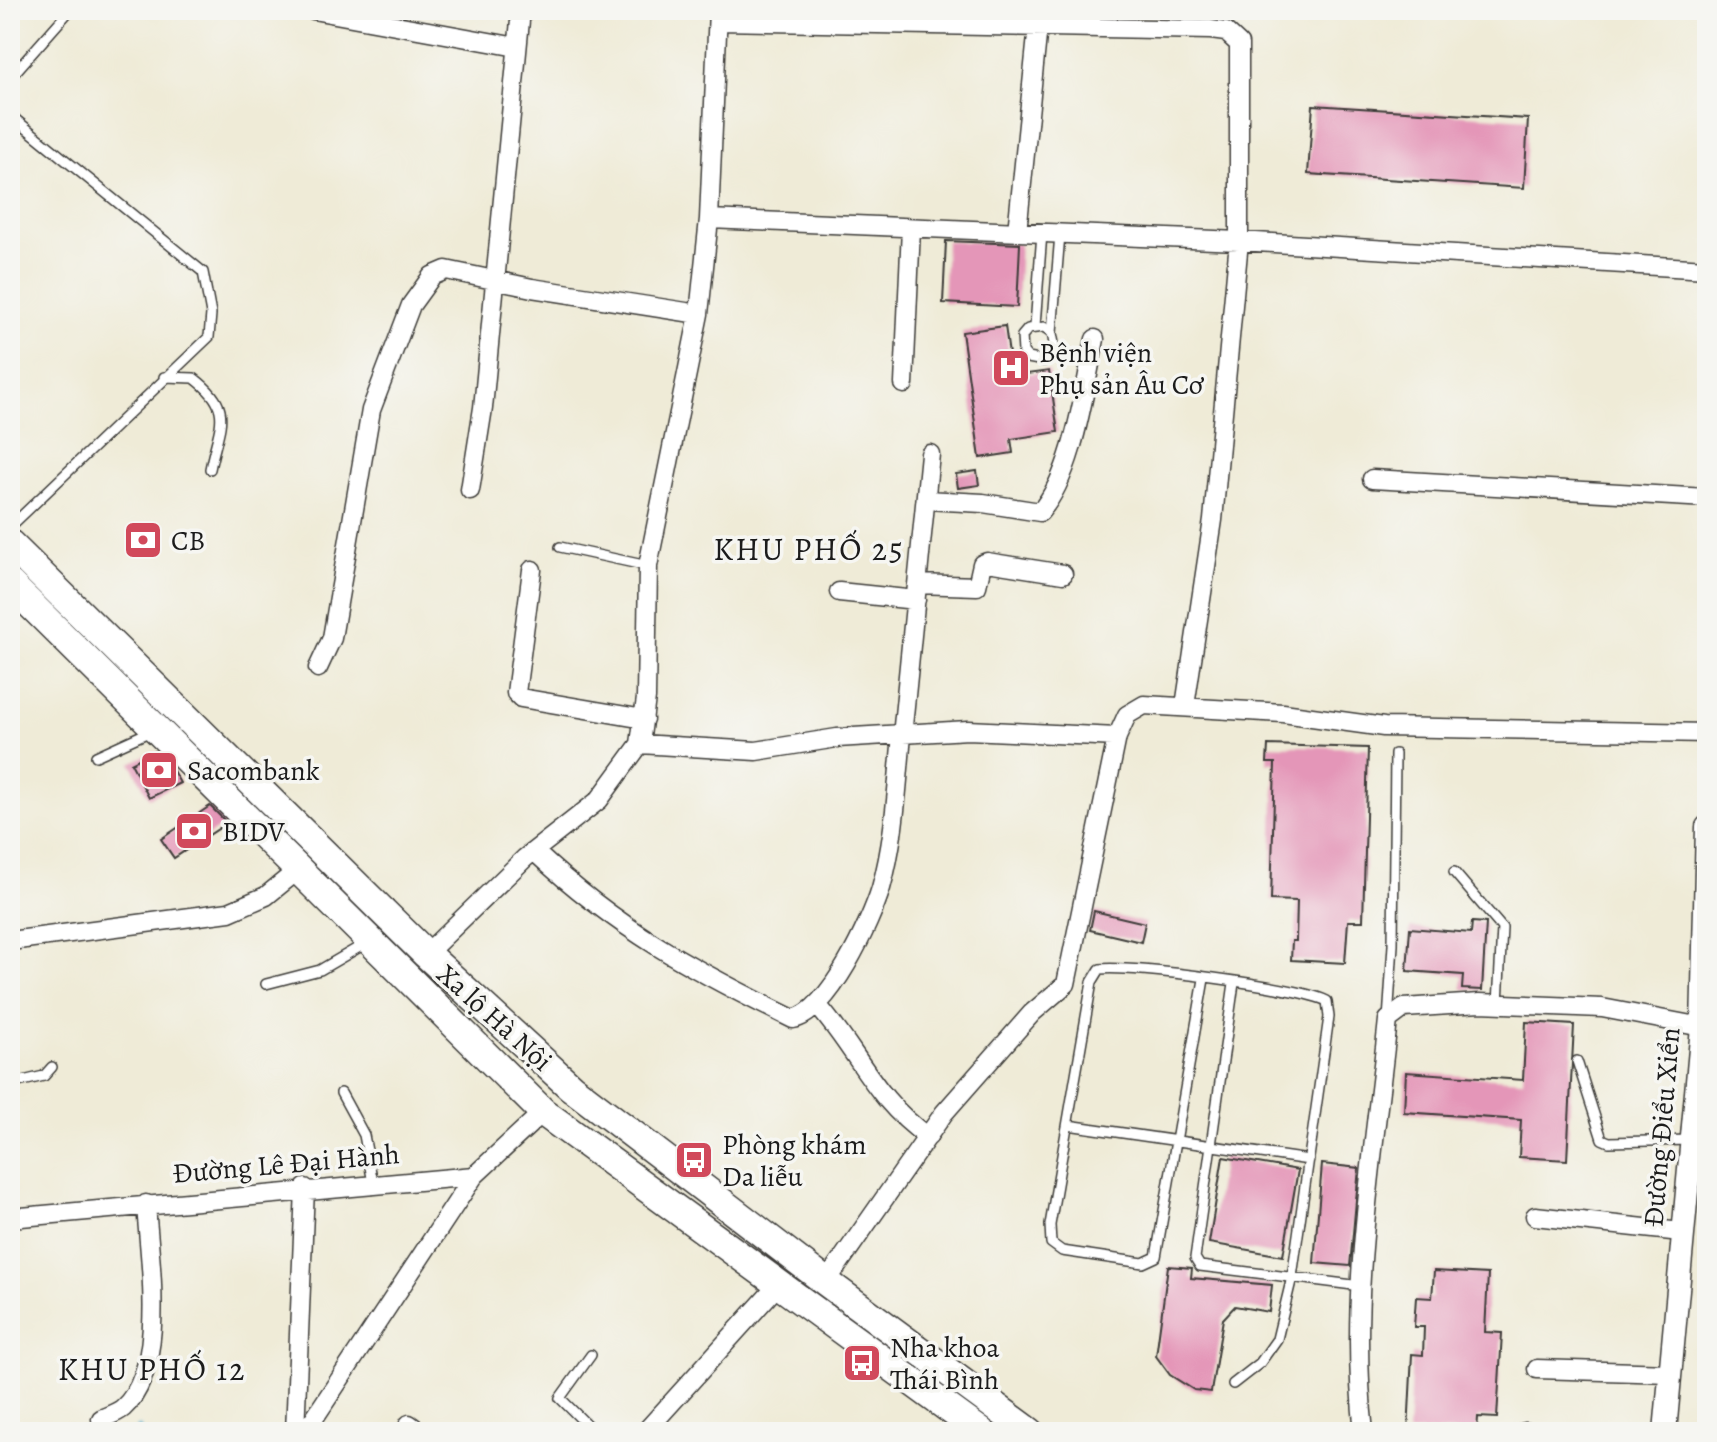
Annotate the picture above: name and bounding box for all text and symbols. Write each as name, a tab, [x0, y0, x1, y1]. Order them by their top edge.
place label: Bệnh viện Phụ sản Âu Cơ	[1039, 334, 1205, 404]
hospital icon: Bệnh viện Phụ sản Âu Cơ	[990, 347, 1032, 389]
bank icon: CB	[122, 519, 164, 561]
place label: CB	[171, 522, 205, 560]
district label: KHU PHỐ 25	[713, 527, 905, 571]
bank icon: Sacombank	[138, 749, 180, 791]
place label: Sacombank	[187, 752, 320, 790]
bank icon: BIDV	[173, 810, 215, 852]
place label: BIDV	[222, 813, 286, 851]
street label: Xa lộ Hà Nội	[428, 956, 560, 1080]
street label: Đường Điểu Xiển	[1634, 1026, 1690, 1228]
place label: Phòng khám Da liễu	[722, 1126, 866, 1196]
street label: Đường Lê Đại Hành	[171, 1135, 401, 1193]
bus stop icon: Phòng khám Da liễu	[673, 1139, 715, 1181]
place label: Nha khoa Thái Bình	[890, 1329, 1000, 1399]
bus stop icon: Nha khoa Thái Bình	[841, 1342, 883, 1384]
district label: KHU PHỐ 12	[58, 1347, 246, 1391]

